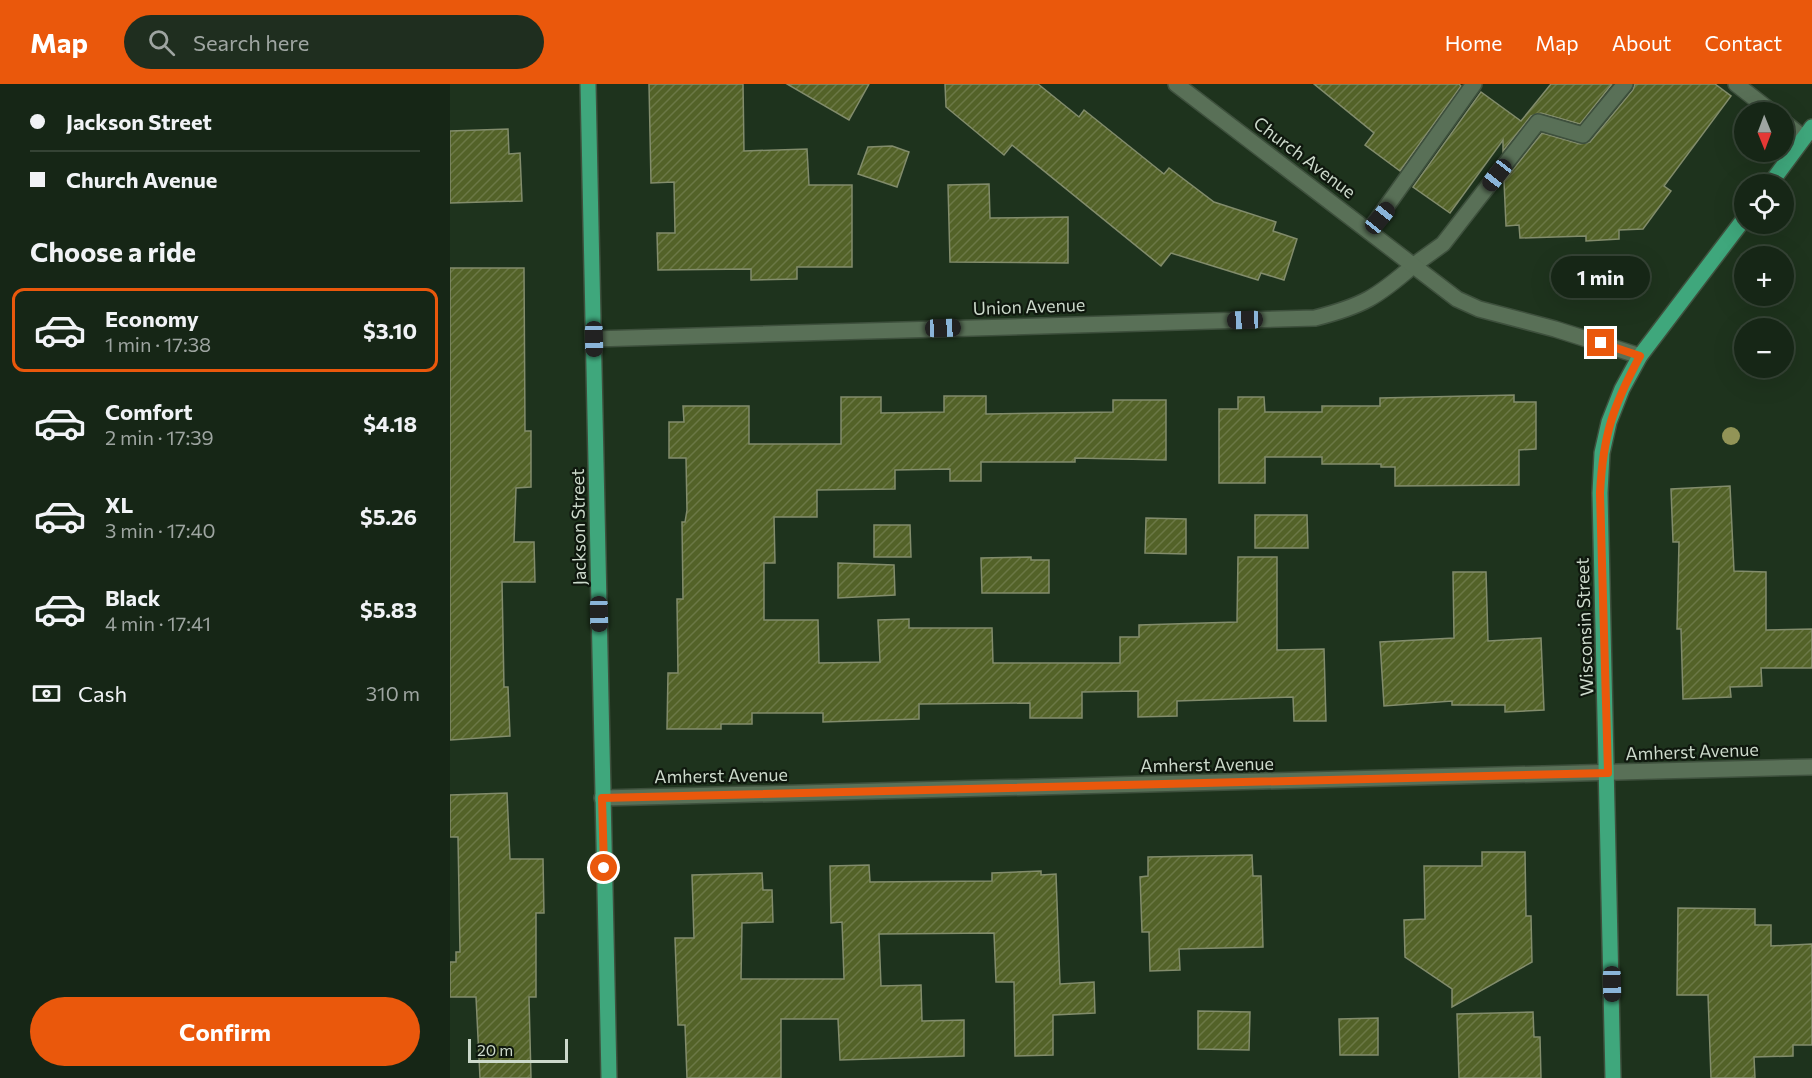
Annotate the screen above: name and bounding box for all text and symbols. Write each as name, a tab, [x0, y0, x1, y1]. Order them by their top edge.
search box	[124, 15, 544, 69]
text: Map	[30, 25, 88, 59]
icon: search	[145, 26, 178, 59]
text: Search here	[193, 29, 309, 56]
text: Home	[1445, 30, 1502, 55]
text: Map	[1535, 30, 1579, 55]
text: About	[1612, 30, 1671, 55]
text: Contact	[1704, 30, 1782, 55]
north arrow	[1734, 102, 1794, 162]
map controls	[1734, 102, 1794, 378]
text: Jackson Street	[66, 108, 212, 135]
street label: Church Avenue	[1250, 111, 1360, 203]
car	[1479, 155, 1515, 195]
text: Church Avenue	[66, 166, 217, 193]
button: locate	[1734, 174, 1794, 234]
car	[1362, 198, 1398, 238]
text: Choose a ride	[30, 235, 196, 268]
button: +	[1734, 246, 1794, 306]
callout: 1 min	[1552, 256, 1650, 298]
text: 1 min	[1577, 265, 1624, 289]
street label: Union Avenue	[972, 293, 1086, 319]
icon: car	[33, 303, 87, 357]
text: Economy	[105, 305, 199, 332]
car	[1227, 310, 1263, 330]
text: $3.10	[363, 317, 417, 344]
car	[925, 318, 961, 338]
button: −	[1734, 318, 1794, 378]
car	[585, 321, 603, 357]
route end	[1587, 329, 1614, 356]
text: 1 min · 17:38	[105, 332, 211, 356]
icon: car	[33, 396, 87, 450]
text: Comfort	[105, 398, 193, 425]
text: $4.18	[363, 410, 417, 437]
text: 2 min · 17:39	[105, 425, 214, 449]
street label: Jackson Street	[566, 468, 590, 586]
icon: car	[33, 489, 87, 543]
text: XL	[105, 491, 133, 518]
text: $5.26	[360, 503, 417, 530]
text: 3 min · 17:40	[105, 518, 216, 542]
street label: Wisconsin Street	[1571, 557, 1597, 697]
icon: car	[33, 582, 87, 636]
text: Black	[105, 584, 160, 611]
text: $5.83	[360, 596, 417, 623]
car	[590, 596, 608, 632]
text: 4 min · 17:41	[105, 611, 211, 635]
icon: cash	[30, 677, 63, 710]
text: Cash	[78, 680, 127, 707]
text: 310 m	[366, 681, 420, 705]
street label: Amherst Avenue	[1625, 738, 1759, 764]
street label: Amherst Avenue	[1140, 752, 1274, 776]
street label: Amherst Avenue	[654, 763, 788, 787]
route start	[590, 854, 617, 881]
car	[1603, 966, 1621, 1002]
button: Confirm	[30, 997, 420, 1066]
scale bar	[468, 1036, 568, 1064]
text: 20 m	[477, 1040, 513, 1059]

